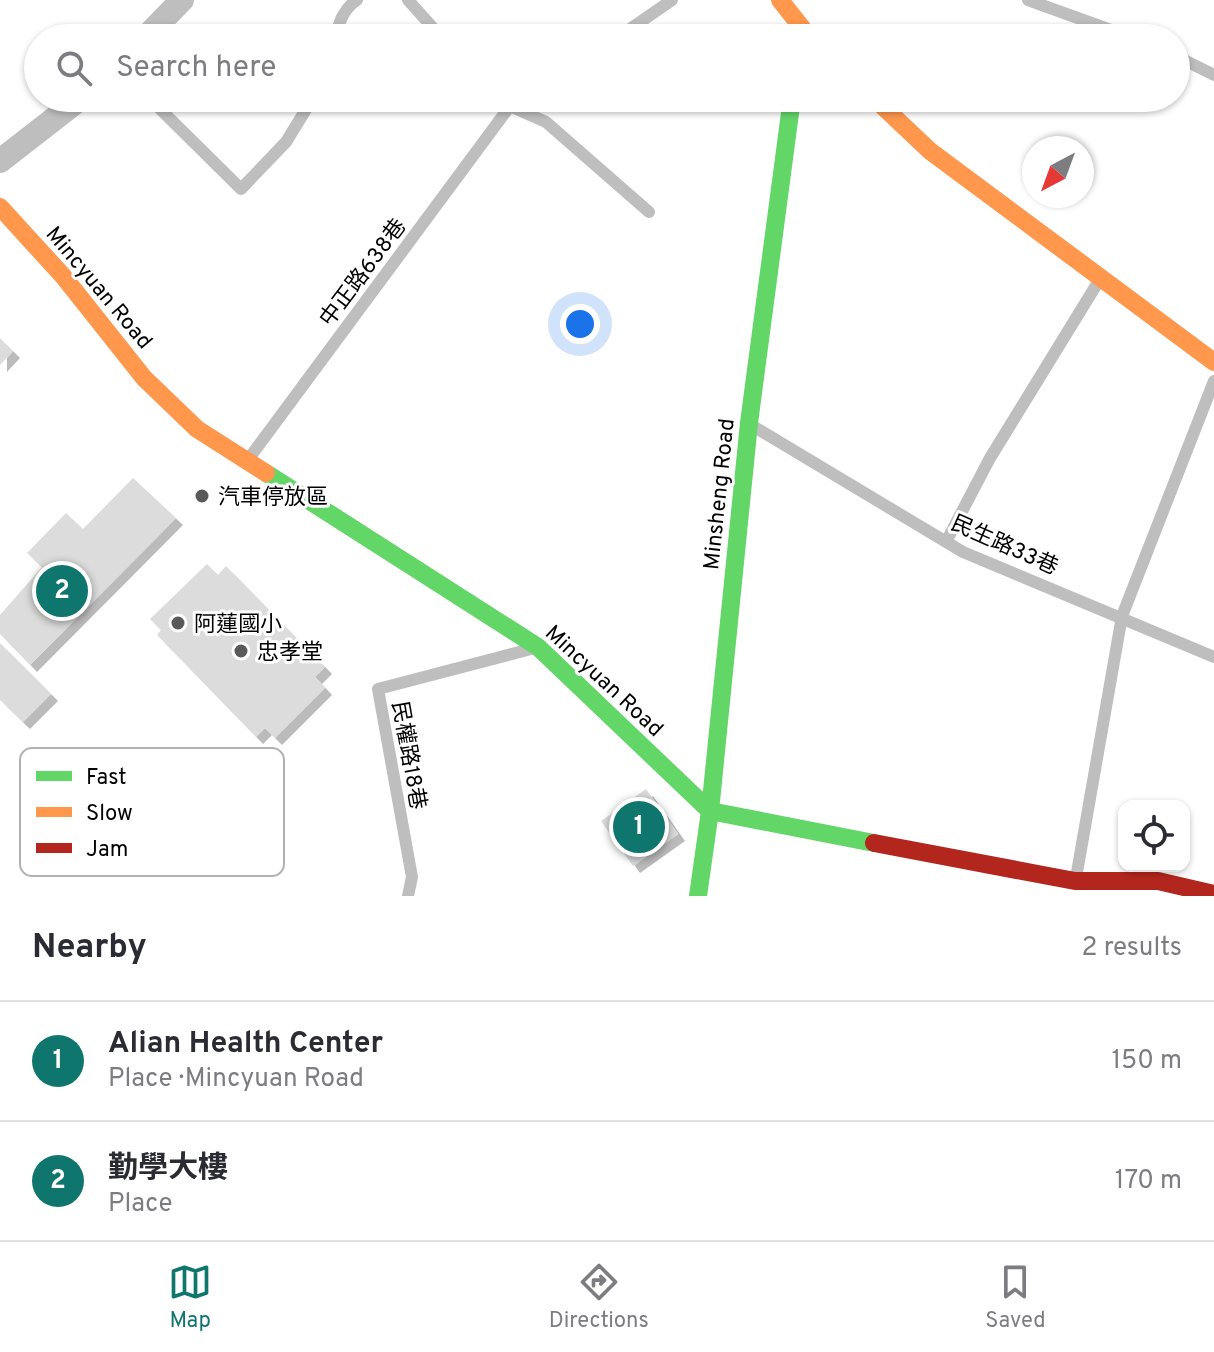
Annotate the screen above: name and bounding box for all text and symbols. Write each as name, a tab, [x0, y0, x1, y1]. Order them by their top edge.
search box	[24, 24, 1190, 112]
icon: search	[52, 46, 96, 90]
text: Search here	[116, 50, 276, 87]
north arrow	[1022, 136, 1094, 208]
street label: 中正路638巷	[315, 214, 413, 333]
street label: Mincyuan Road	[39, 222, 157, 355]
your location	[560, 304, 600, 344]
street label: Minsheng Road	[699, 417, 742, 571]
place label: 汽車停放區	[218, 485, 328, 512]
marker: 汽車停放區	[193, 487, 211, 505]
street label: 民生路33巷	[946, 511, 1062, 582]
pin: 2	[36, 561, 88, 621]
place label: 阿蓮國小	[194, 612, 282, 639]
marker: 阿蓮國小	[169, 614, 187, 632]
street label: Mincyuan Road	[539, 620, 668, 743]
place label: 忠孝堂	[257, 640, 323, 667]
marker: 忠孝堂	[232, 642, 250, 660]
street label: 民權路18巷	[385, 699, 430, 812]
legend	[20, 748, 284, 876]
text: Fast	[86, 765, 127, 792]
pin: 1	[613, 797, 665, 857]
map controls	[1118, 800, 1190, 872]
button: locate	[1118, 800, 1190, 872]
text: Slow	[86, 801, 133, 828]
text: Jam	[86, 837, 129, 864]
text: Nearby	[32, 927, 147, 970]
text: 2 results	[1082, 932, 1182, 965]
text: Alian Health Center	[108, 1026, 383, 1063]
text: 1	[53, 1045, 63, 1078]
text: 150 m	[1111, 1045, 1182, 1078]
text: Place · Mincyuan Road	[108, 1063, 364, 1096]
text: 勤學大樓	[108, 1151, 228, 1188]
text: 2	[50, 1165, 66, 1198]
text: 170 m	[1115, 1165, 1182, 1198]
text: Place	[108, 1188, 172, 1221]
tab: Map	[168, 1260, 212, 1335]
tab: Directions	[549, 1260, 649, 1335]
tab: Saved	[985, 1260, 1046, 1335]

